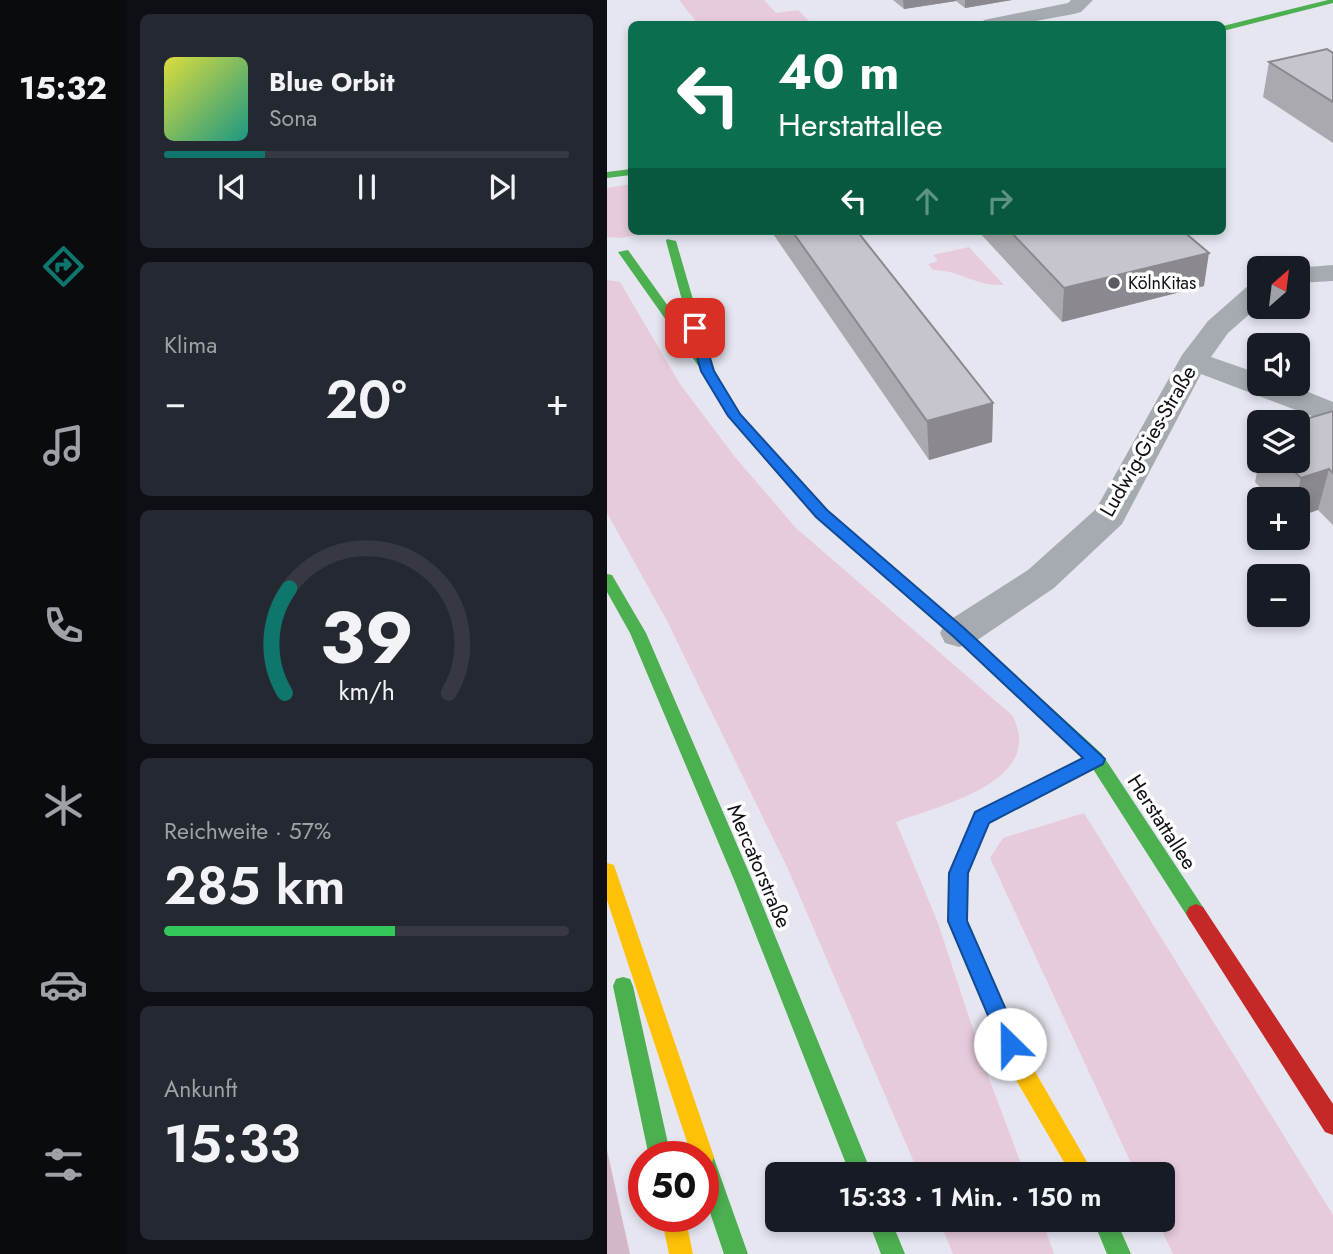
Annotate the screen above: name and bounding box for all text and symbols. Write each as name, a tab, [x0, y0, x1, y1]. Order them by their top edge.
text: 40 m	[778, 37, 900, 107]
icon: left	[663, 49, 754, 140]
text: Blue Orbit	[269, 63, 394, 101]
text: 15:32	[19, 65, 107, 111]
text: Sona	[269, 101, 317, 135]
text: Herstattallee	[778, 102, 943, 148]
icon: previous	[213, 168, 251, 206]
icon: pause	[348, 168, 386, 206]
icon: next	[483, 168, 521, 206]
icon: left	[835, 182, 873, 220]
icon: ahead	[908, 182, 946, 220]
icon: right	[981, 182, 1019, 220]
icon: directions	[39, 242, 88, 291]
north arrow	[1247, 256, 1311, 318]
map controls	[1247, 256, 1310, 627]
place label: KölnKitas	[1128, 270, 1196, 296]
marker: KölnKitas	[1106, 275, 1122, 291]
pin	[665, 298, 725, 358]
icon: arrive	[676, 309, 714, 347]
text: Klima	[164, 328, 217, 362]
button: sound	[1247, 333, 1310, 396]
street label: Ludwig-Gies-Straße	[1092, 360, 1204, 522]
text: 20°	[325, 362, 407, 438]
text: −	[164, 374, 186, 429]
text: +	[546, 374, 569, 429]
button: layers	[1247, 410, 1310, 473]
icon: music	[39, 421, 88, 470]
button: +	[1247, 487, 1310, 550]
button: −	[1247, 564, 1310, 627]
text: 39	[320, 585, 413, 690]
icon: phone	[39, 601, 88, 650]
text: km/h	[338, 673, 395, 709]
street label: Herstattallee	[1120, 768, 1204, 876]
icon: climate	[39, 781, 88, 830]
street label: Mercatorstraße	[719, 799, 799, 933]
text: Reichweite · 57%	[164, 814, 331, 848]
text: 285 km	[164, 848, 346, 924]
icon: car	[39, 960, 88, 1009]
position arrow	[973, 1007, 1047, 1081]
text: Ankunft	[164, 1072, 237, 1106]
text: 15:33	[164, 1106, 300, 1182]
icon: filters	[39, 1140, 88, 1189]
speed limit sign: 50	[628, 1141, 719, 1232]
text: 15:33 · 1 Min. · 150 m	[839, 1178, 1101, 1216]

